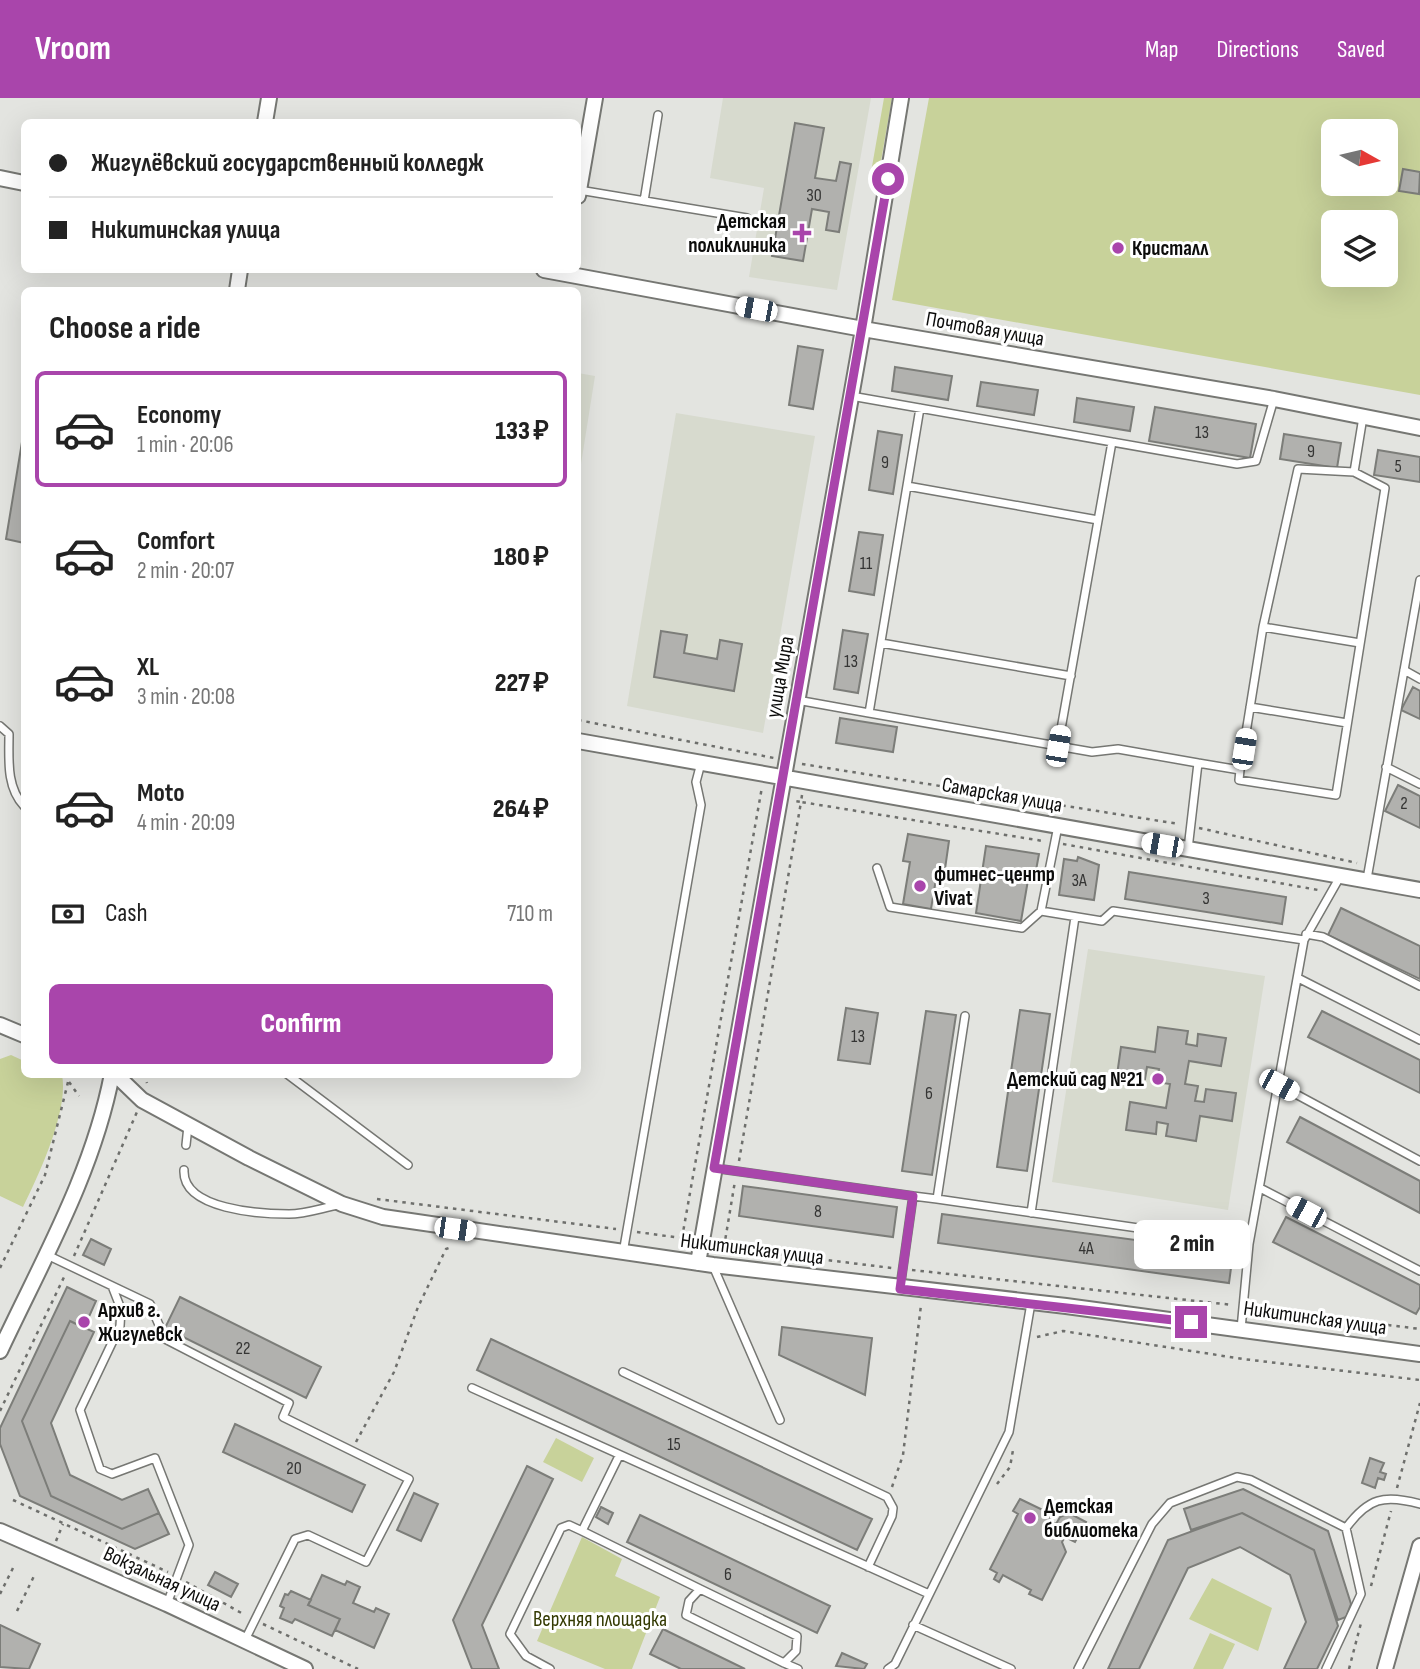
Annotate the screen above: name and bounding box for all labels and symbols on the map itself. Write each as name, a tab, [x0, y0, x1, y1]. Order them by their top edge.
north arrow	[1321, 119, 1398, 196]
route start	[872, 163, 904, 195]
house number: 30	[806, 185, 822, 206]
place label: Детская поликлиника	[688, 209, 786, 258]
marker: Детская поликлиника	[792, 223, 812, 243]
place label: Кристалл	[1132, 236, 1209, 261]
marker: Кристалл	[1110, 240, 1126, 256]
car	[734, 295, 779, 323]
street label: Почтовая улица	[924, 306, 1046, 352]
house number: 13	[1195, 422, 1209, 443]
house number: 9	[1307, 441, 1315, 462]
house number: 9	[881, 452, 889, 473]
house number: 5	[1394, 456, 1402, 477]
house number: 11	[860, 553, 873, 574]
street label: улица Мира	[761, 634, 799, 720]
house number: 13	[844, 651, 858, 672]
car	[1045, 723, 1072, 769]
car	[1231, 727, 1258, 771]
street label: Самарская улица	[940, 772, 1064, 818]
house number: 2	[1400, 793, 1408, 814]
car	[1140, 831, 1185, 859]
place label: фитнес-центр Vivat	[934, 862, 1055, 911]
house number: 3А	[1071, 870, 1087, 891]
marker: фитнес-центр Vivat	[912, 878, 928, 894]
house number: 3	[1202, 888, 1210, 909]
house number: 13	[851, 1026, 865, 1047]
car	[1256, 1066, 1303, 1104]
place label: Детский сад №21	[1007, 1067, 1144, 1092]
marker: Детский сад №21	[1150, 1071, 1166, 1087]
house number: 6	[925, 1083, 933, 1104]
car	[1283, 1193, 1330, 1231]
house number: 8	[814, 1201, 822, 1222]
car	[433, 1216, 478, 1242]
callout: 2 min	[1133, 1220, 1249, 1270]
street label: Никитинская улица	[679, 1228, 825, 1270]
house number: 4А	[1078, 1238, 1094, 1259]
street label: Никитинская улица	[1242, 1296, 1388, 1340]
place label: Архив г. Жигулевск	[97, 1298, 183, 1347]
route end	[1175, 1306, 1207, 1338]
marker: Архив г. Жигулевск	[76, 1314, 92, 1330]
house number: 22	[236, 1338, 250, 1359]
house number: 15	[667, 1434, 681, 1455]
house number: 20	[286, 1458, 302, 1479]
place label: Детская библиотека	[1044, 1494, 1138, 1543]
marker: Детская библиотека	[1022, 1510, 1038, 1526]
street label: Вокзальная улица	[99, 1541, 225, 1617]
house number: 6	[724, 1564, 732, 1585]
park label: Верхняя площадка	[533, 1607, 667, 1632]

